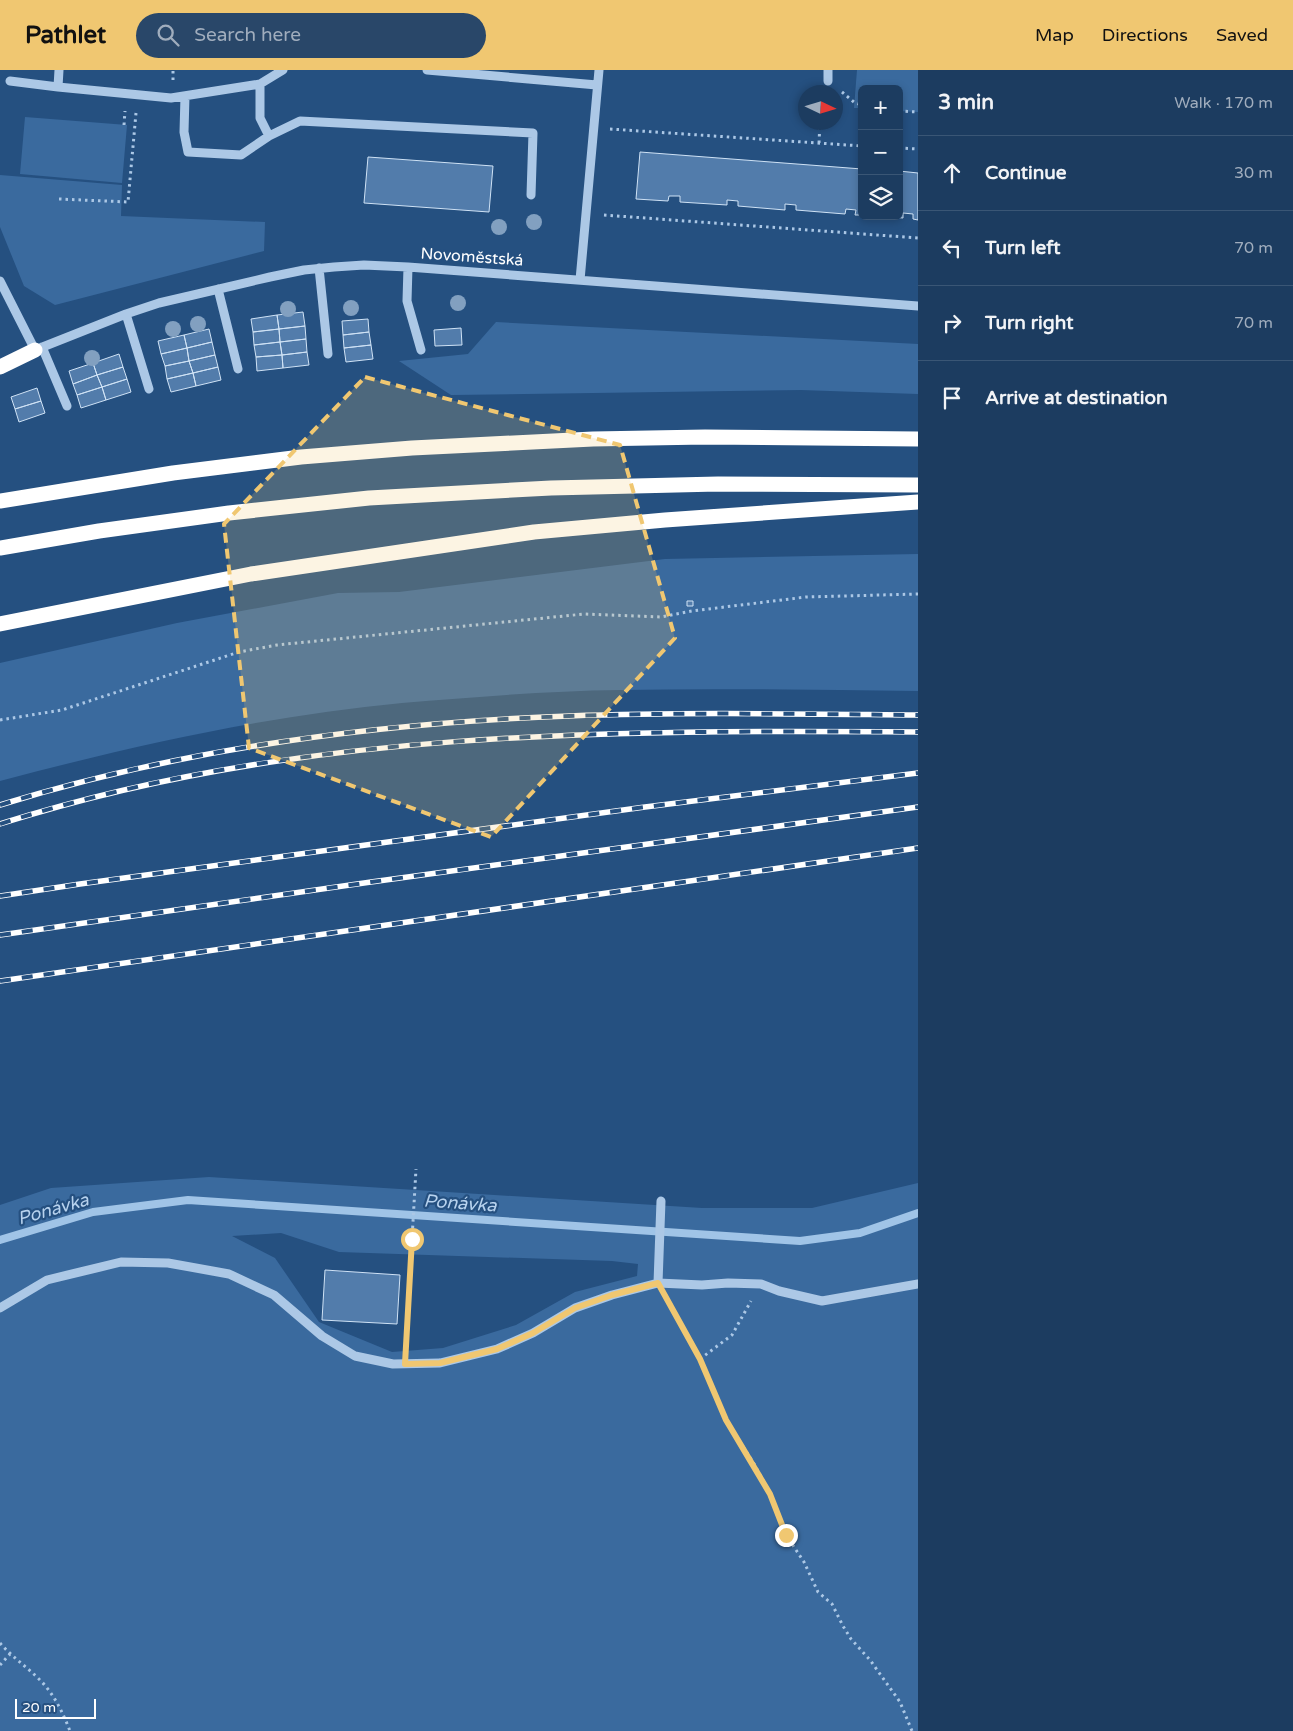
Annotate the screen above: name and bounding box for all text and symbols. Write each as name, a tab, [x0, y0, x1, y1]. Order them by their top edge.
search box	[136, 13, 486, 58]
text: Pathlet	[25, 21, 106, 50]
icon: search	[154, 21, 182, 49]
text: Search here	[194, 24, 301, 46]
text: Map	[1035, 24, 1074, 46]
text: Directions	[1102, 24, 1188, 46]
text: Saved	[1216, 24, 1268, 46]
north arrow	[798, 85, 843, 130]
map controls	[858, 85, 903, 220]
button: +	[858, 85, 903, 130]
text: 3 min	[938, 90, 994, 115]
text: Walk · 170 m	[1174, 93, 1273, 113]
button: −	[858, 130, 903, 175]
icon: ahead	[938, 159, 966, 187]
text: Continue	[985, 162, 1067, 184]
text: 30 m	[1234, 163, 1273, 183]
button: layers	[858, 175, 903, 220]
icon: left	[938, 234, 966, 262]
text: Turn left	[985, 237, 1061, 259]
text: 70 m	[1234, 238, 1273, 258]
street label: Novoměstská	[420, 243, 524, 271]
icon: right	[938, 309, 966, 337]
text: Turn right	[985, 312, 1073, 334]
text: 70 m	[1234, 313, 1273, 333]
icon: arrive	[938, 384, 966, 412]
text: Arrive at destination	[985, 387, 1168, 409]
water label: Ponávka	[15, 1188, 92, 1230]
water label: Ponávka	[423, 1189, 498, 1217]
route start	[401, 1228, 424, 1251]
route end	[775, 1524, 798, 1547]
scale bar	[15, 1696, 96, 1719]
text: 20 m	[22, 1699, 56, 1716]

